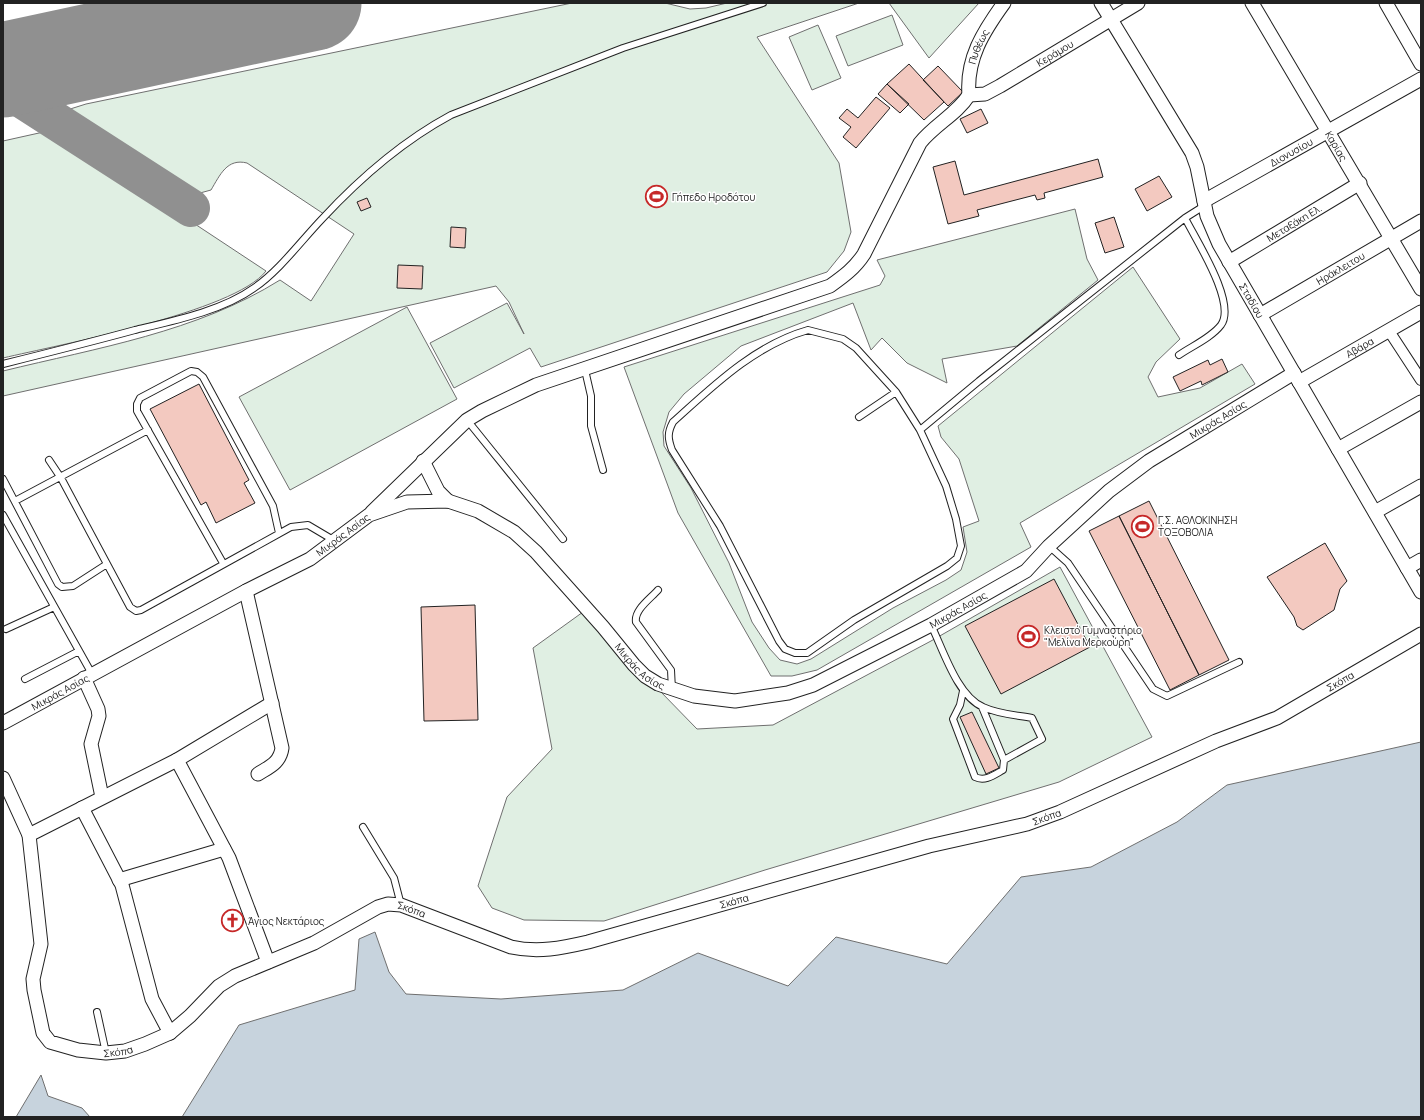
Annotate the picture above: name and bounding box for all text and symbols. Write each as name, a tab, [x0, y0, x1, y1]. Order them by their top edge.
street label: Πυθέως	[965, 26, 992, 66]
street label: Κεράμου	[1034, 36, 1076, 70]
street label: Καρίας	[1322, 128, 1351, 164]
street label: Διονυσίου	[1267, 134, 1315, 170]
sports icon: Γήπεδο Ηροδότου	[644, 184, 670, 210]
place label: Γήπεδο Ηροδότου	[672, 190, 756, 204]
street label: Μεταξάκη Ελ.	[1264, 201, 1324, 245]
street label: Ηράκλειτου	[1313, 248, 1367, 288]
street label: Σταδίου	[1236, 280, 1268, 321]
street label: Αβάρα	[1343, 334, 1376, 361]
street label: Μικράς Ασίας	[1187, 396, 1249, 442]
street label: Μικράς Ασίας	[313, 510, 373, 559]
sports icon: Γ.Σ. ΑΘΛΟΚΙΝΗΣΗ ΤΟΞΟΒΟΛΙΑ	[1129, 513, 1155, 539]
place label: Γ.Σ. ΑΘΛΟΚΙΝΗΣΗ ΤΟΞΟΒΟΛΙΑ	[1158, 513, 1238, 539]
street label: Μικράς Ασίας	[927, 587, 990, 631]
sports icon: Κλειστό Γυμναστήριο "Μελίνα Μερκούρη"	[1015, 623, 1041, 649]
place label: Κλειστό Γυμναστήριο "Μελίνα Μερκούρη"	[1044, 623, 1142, 649]
street label: Μικράς Ασίας	[612, 640, 667, 693]
street label: Σκόπα	[1324, 668, 1357, 695]
street label: Μικράς Ασίας	[29, 670, 92, 713]
street label: Σκόπα	[1030, 805, 1063, 829]
street label: Σκόπα	[718, 890, 750, 912]
street label: Σκόπα	[397, 898, 428, 921]
church icon: Άγιος Νεκτάριος	[219, 908, 245, 934]
place label: Άγιος Νεκτάριος	[248, 914, 325, 928]
street label: Σκόπα	[103, 1042, 135, 1060]

